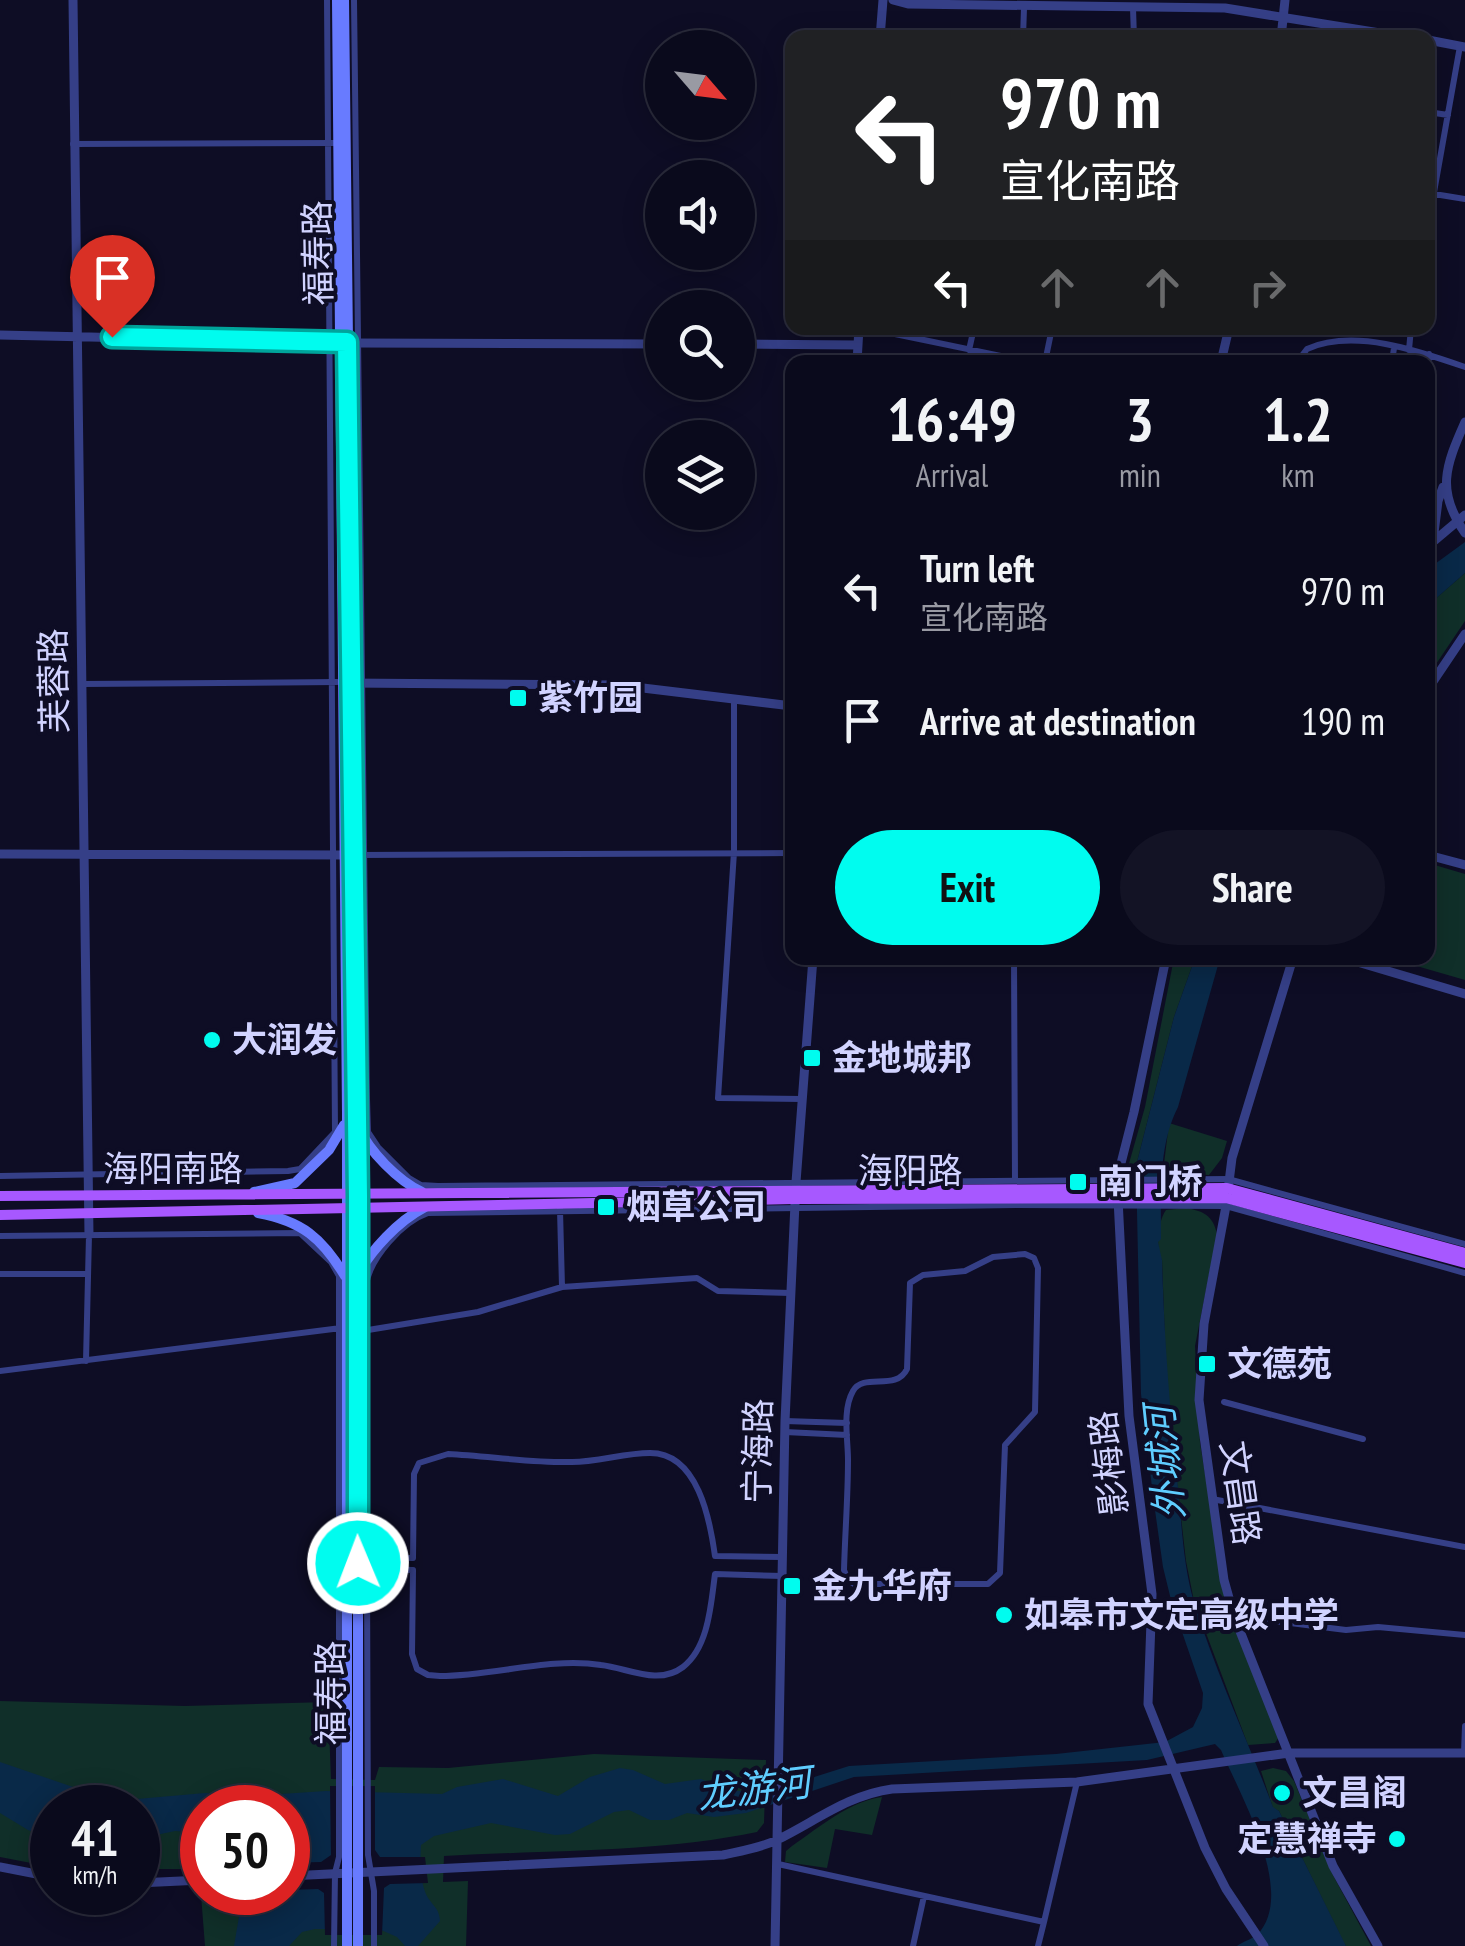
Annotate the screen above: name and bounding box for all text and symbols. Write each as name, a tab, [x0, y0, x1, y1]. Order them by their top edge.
north arrow	[645, 30, 755, 140]
map controls	[645, 30, 755, 530]
text: 970 m	[1000, 57, 1161, 147]
icon: left	[835, 70, 965, 200]
text: 宣化南路	[1000, 151, 1180, 209]
button: sound	[645, 160, 755, 270]
street label: 福寿路	[293, 200, 341, 306]
pin	[70, 235, 155, 338]
icon: arrive	[85, 250, 140, 305]
icon: left	[925, 260, 980, 315]
icon: ahead	[1030, 260, 1085, 315]
icon: ahead	[1135, 260, 1190, 315]
icon: right	[1240, 260, 1295, 315]
button: search	[645, 290, 755, 400]
text: 16:49	[887, 380, 1017, 458]
text: 3	[1125, 380, 1154, 458]
text: 1.2	[1263, 380, 1333, 458]
button: layers	[645, 420, 755, 530]
text: Arrival	[916, 454, 988, 496]
text: min	[1119, 454, 1161, 496]
text: km	[1281, 454, 1314, 496]
text: Turn left	[920, 543, 1034, 592]
icon: left	[835, 563, 890, 618]
text: 970 m	[1301, 566, 1385, 615]
text: 宣化南路	[920, 596, 1048, 638]
street label: 芙蓉路	[29, 628, 77, 734]
place label: 紫竹园	[538, 674, 643, 720]
marker: 紫竹园	[507, 687, 529, 709]
icon: arrive	[835, 693, 890, 748]
text: Arrive at destination	[920, 696, 1196, 745]
text: 190 m	[1301, 696, 1385, 745]
button: Exit	[835, 830, 1100, 945]
button: Share	[1120, 830, 1385, 945]
place label: 大润发	[232, 1016, 337, 1062]
marker: 大润发	[201, 1029, 223, 1051]
place label: 金地城邦	[832, 1034, 972, 1080]
marker: 金地城邦	[801, 1047, 823, 1069]
street label: 海阳南路	[103, 1145, 243, 1191]
street label: 海阳路	[857, 1147, 963, 1193]
place label: 南门桥	[1098, 1158, 1203, 1204]
marker: 南门桥	[1067, 1171, 1089, 1193]
place label: 烟草公司	[626, 1183, 766, 1229]
marker: 烟草公司	[595, 1196, 617, 1218]
place label: 文德苑	[1227, 1340, 1332, 1386]
marker: 文德苑	[1196, 1353, 1218, 1375]
water label: 外城河	[1132, 1397, 1194, 1522]
street label: 宁海路	[733, 1398, 781, 1504]
street label: 影梅路	[1079, 1408, 1137, 1518]
street label: 文昌路	[1211, 1438, 1271, 1548]
position arrow	[306, 1511, 410, 1615]
place label: 金九华府	[812, 1562, 952, 1608]
marker: 金九华府	[781, 1575, 803, 1597]
place label: 如皋市文定高级中学	[1024, 1591, 1339, 1637]
marker: 如皋市文定高级中学	[993, 1604, 1015, 1626]
street label: 福寿路	[307, 1640, 353, 1746]
water label: 龙游河	[694, 1755, 820, 1819]
place label: 文昌阁	[1302, 1769, 1407, 1815]
marker: 文昌阁	[1271, 1782, 1293, 1804]
speed limit sign: 50	[180, 1785, 310, 1915]
text: 41	[71, 1805, 119, 1870]
place label: 定慧禅寺	[1237, 1815, 1377, 1861]
marker: 定慧禅寺	[1386, 1828, 1408, 1850]
text: km/h	[73, 1859, 117, 1891]

